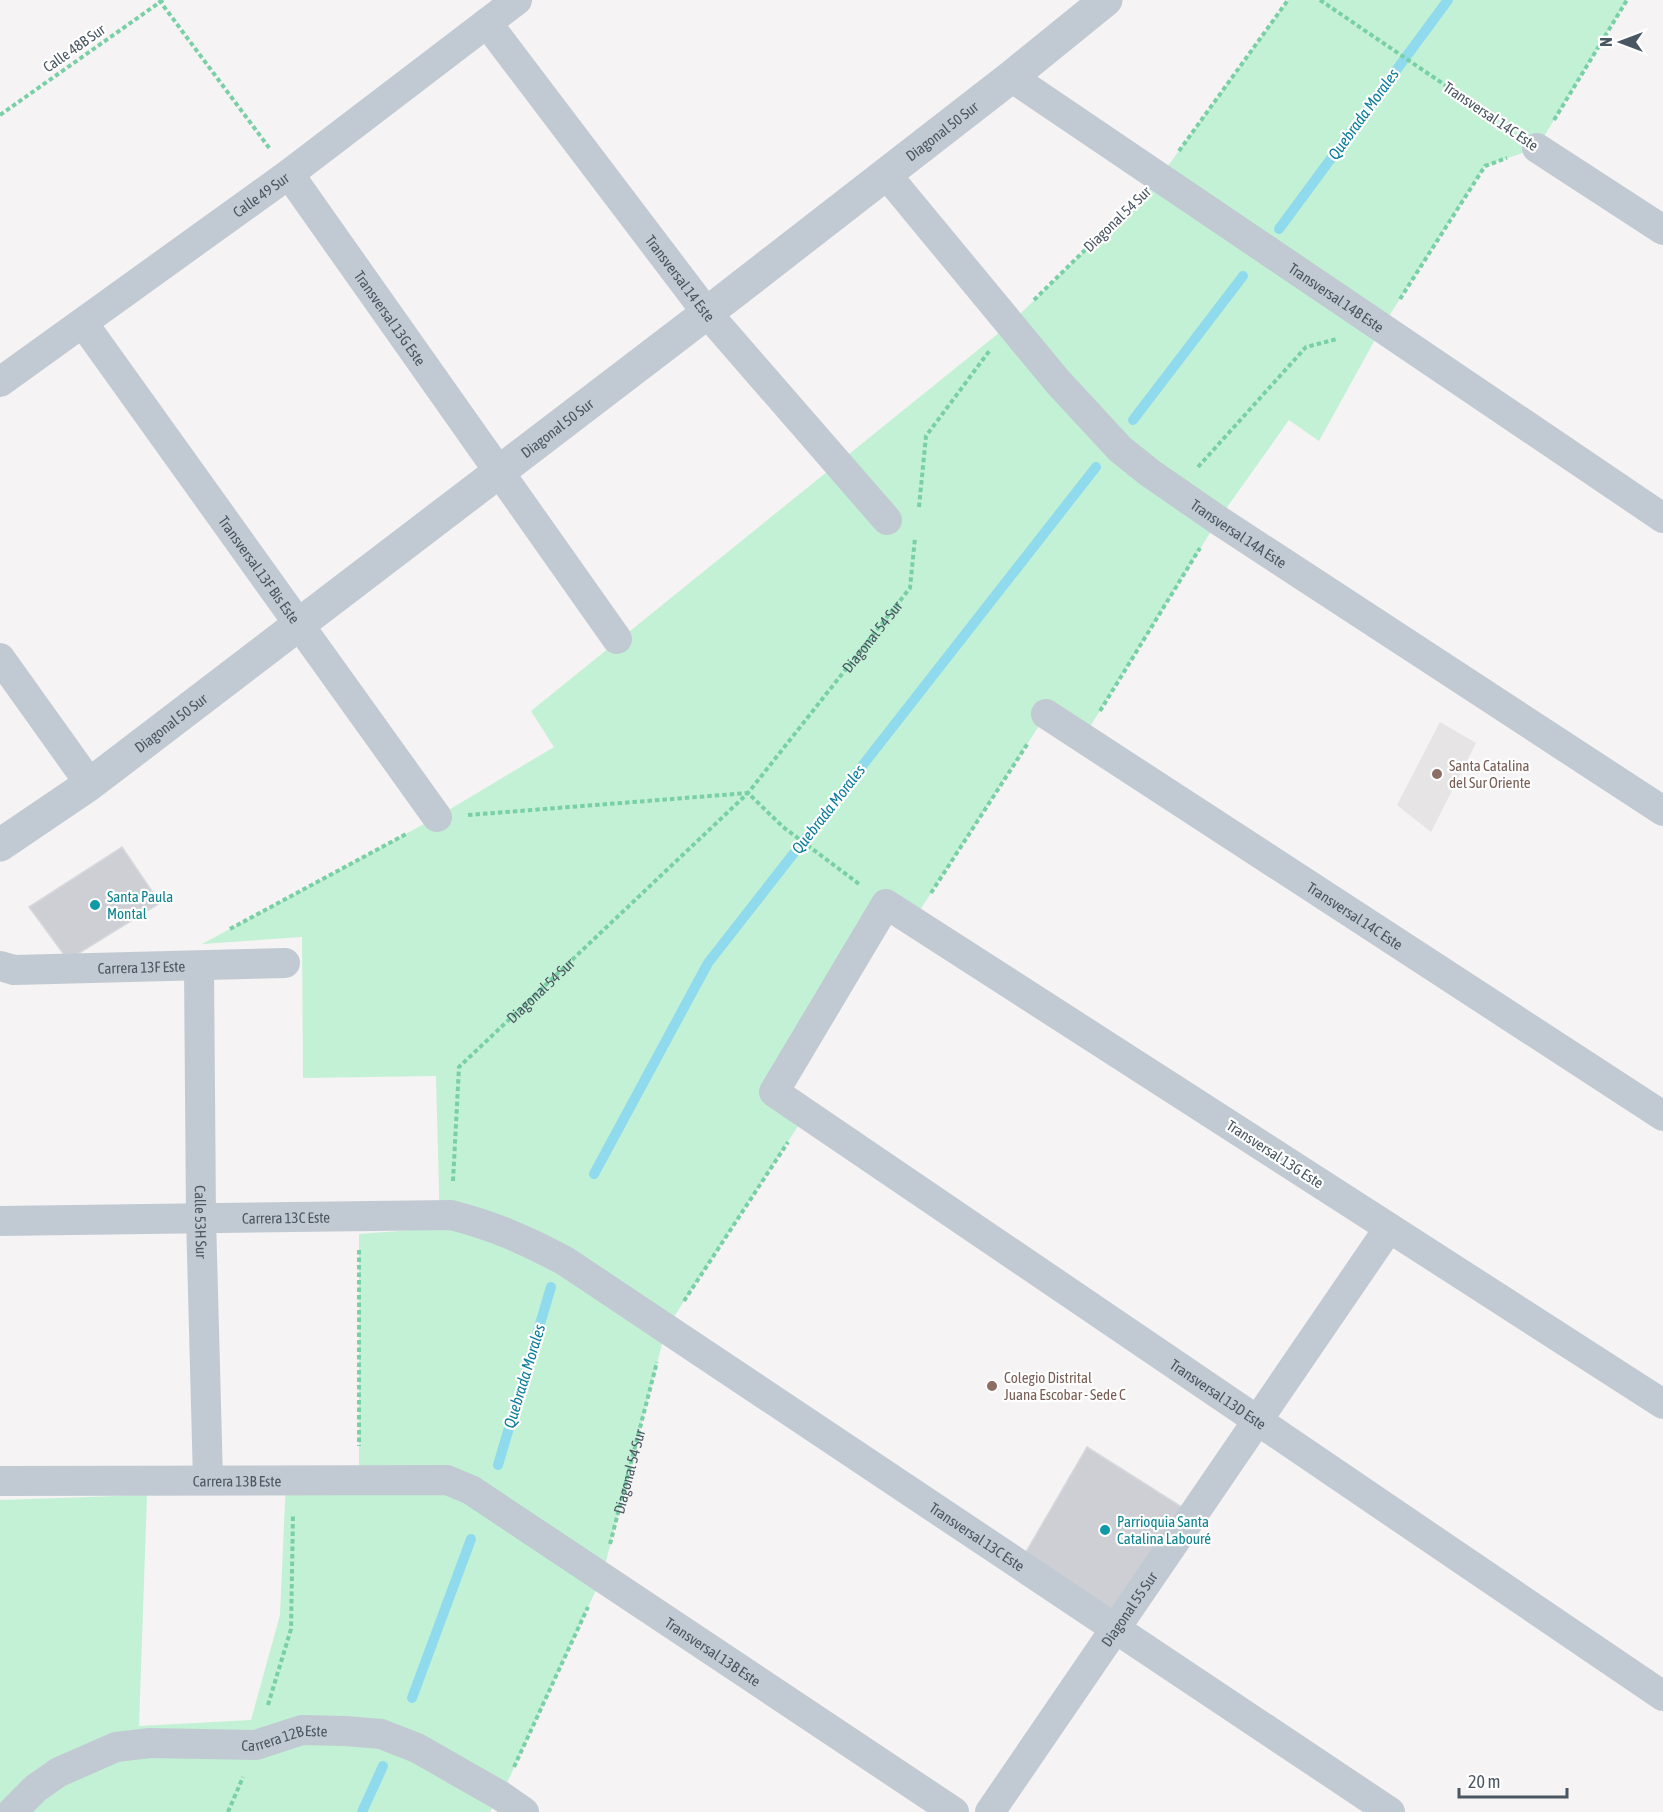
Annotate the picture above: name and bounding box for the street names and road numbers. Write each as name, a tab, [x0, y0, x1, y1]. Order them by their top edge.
street label: Calle 48B Sur	[40, 20, 109, 76]
street label: Transversal 14C Este	[1440, 78, 1542, 154]
street label: Diagonal 50 Sur	[902, 97, 981, 164]
street label: Calle 49 Sur	[229, 168, 292, 220]
street label: Diagonal 54 Sur	[1080, 182, 1154, 255]
street label: Transversal 14 Este	[642, 231, 719, 325]
street label: Transversal 14B Este	[1286, 259, 1387, 335]
street label: Transversal 13G Este	[351, 267, 430, 369]
street label: Diagonal 50 Sur	[517, 394, 597, 461]
street label: Transversal 14A Este	[1188, 495, 1290, 571]
street label: Transversal 13F Bis Este	[215, 512, 304, 626]
street label: Diagonal 54 Sur	[838, 597, 906, 676]
street label: Diagonal 50 Sur	[131, 689, 211, 756]
street label: Transversal 14C Este	[1304, 878, 1406, 953]
street label: Diagonal 54 Sur	[503, 954, 578, 1026]
street label: Carrera 13F Este	[97, 957, 186, 976]
street label: Transversal 13G Este	[1224, 1116, 1327, 1192]
street label: Calle 53H Sur	[192, 1185, 211, 1259]
street label: Carrera 13C Este	[242, 1208, 330, 1226]
street label: Transversal 13D Este	[1167, 1355, 1270, 1433]
street label: Diagonal 54 Sur	[610, 1427, 648, 1515]
street label: Carrera 13B Este	[193, 1472, 282, 1489]
street label: Transversal 13C Este	[926, 1499, 1028, 1574]
street label: Diagonal 55 Sur	[1097, 1568, 1161, 1649]
street label: Transversal 13B Este	[662, 1614, 764, 1689]
street label: Carrera 12B Este	[241, 1722, 328, 1753]

